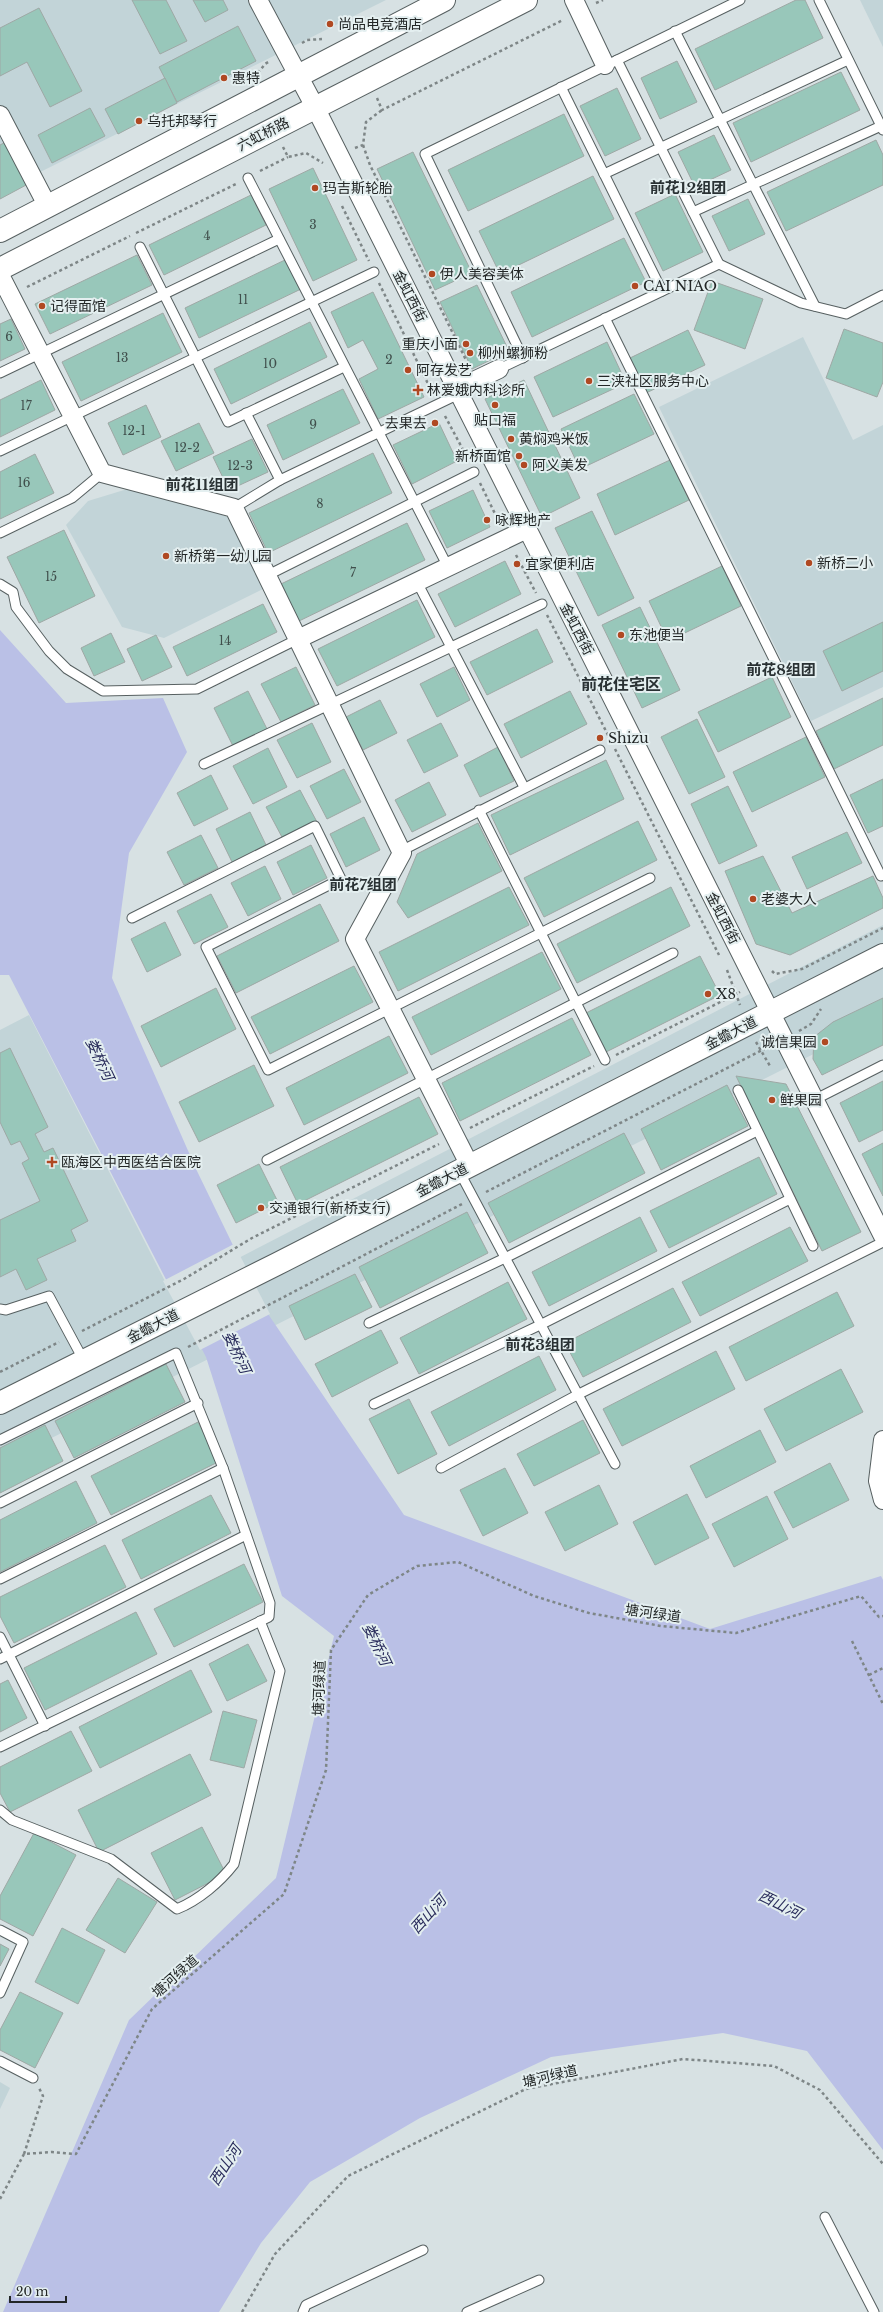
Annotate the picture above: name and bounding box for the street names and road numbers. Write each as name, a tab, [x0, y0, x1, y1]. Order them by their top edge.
street label: 六虹桥路	[234, 113, 292, 155]
street label: 金虹西街	[389, 267, 431, 325]
street label: 金虹西街	[556, 600, 598, 658]
street label: 金虹西街	[702, 889, 744, 947]
street label: 金蟾大道	[702, 1012, 760, 1054]
street label: 金蟾大道	[413, 1159, 471, 1201]
street label: 金蟾大道	[124, 1305, 182, 1347]
street label: 塘河绿道	[624, 1600, 682, 1626]
street label: 塘河绿道	[309, 1660, 329, 1716]
street label: 塘河绿道	[148, 1951, 202, 2001]
street label: 塘河绿道	[521, 2061, 579, 2091]

